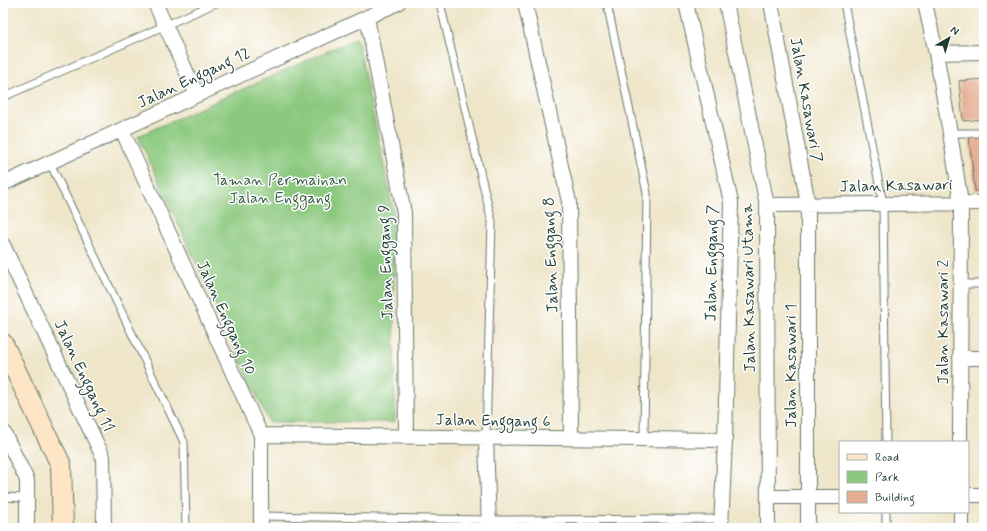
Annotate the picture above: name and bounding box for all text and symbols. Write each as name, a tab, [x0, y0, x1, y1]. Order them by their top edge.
north arrow	[929, 18, 969, 58]
text: N	[947, 23, 962, 39]
street label: Jalan Kasawari 7	[785, 36, 827, 164]
street label: Jalan Enggang 12	[134, 43, 254, 114]
park label: Taman Permainan Jalan Enggang	[213, 170, 347, 210]
street label: Jalan Kasawari	[839, 175, 953, 197]
street label: Jalan Enggang 8	[538, 197, 565, 313]
street label: Jalan Kasawari Utama	[737, 203, 761, 373]
street label: Jalan Enggang 9	[373, 204, 399, 320]
street label: Jalan Enggang 7	[700, 204, 725, 322]
street label: Jalan Enggang 10	[190, 257, 261, 379]
street label: Jalan Kasawari 2	[933, 259, 954, 384]
street label: Jalan Kasawari 1	[781, 304, 802, 428]
street label: Jalan Enggang 11	[48, 317, 119, 436]
street label: Jalan Enggang 6	[435, 409, 551, 434]
legend	[839, 441, 969, 513]
text: Road	[875, 450, 899, 466]
text: Park	[875, 470, 899, 486]
text: Building	[875, 490, 915, 507]

